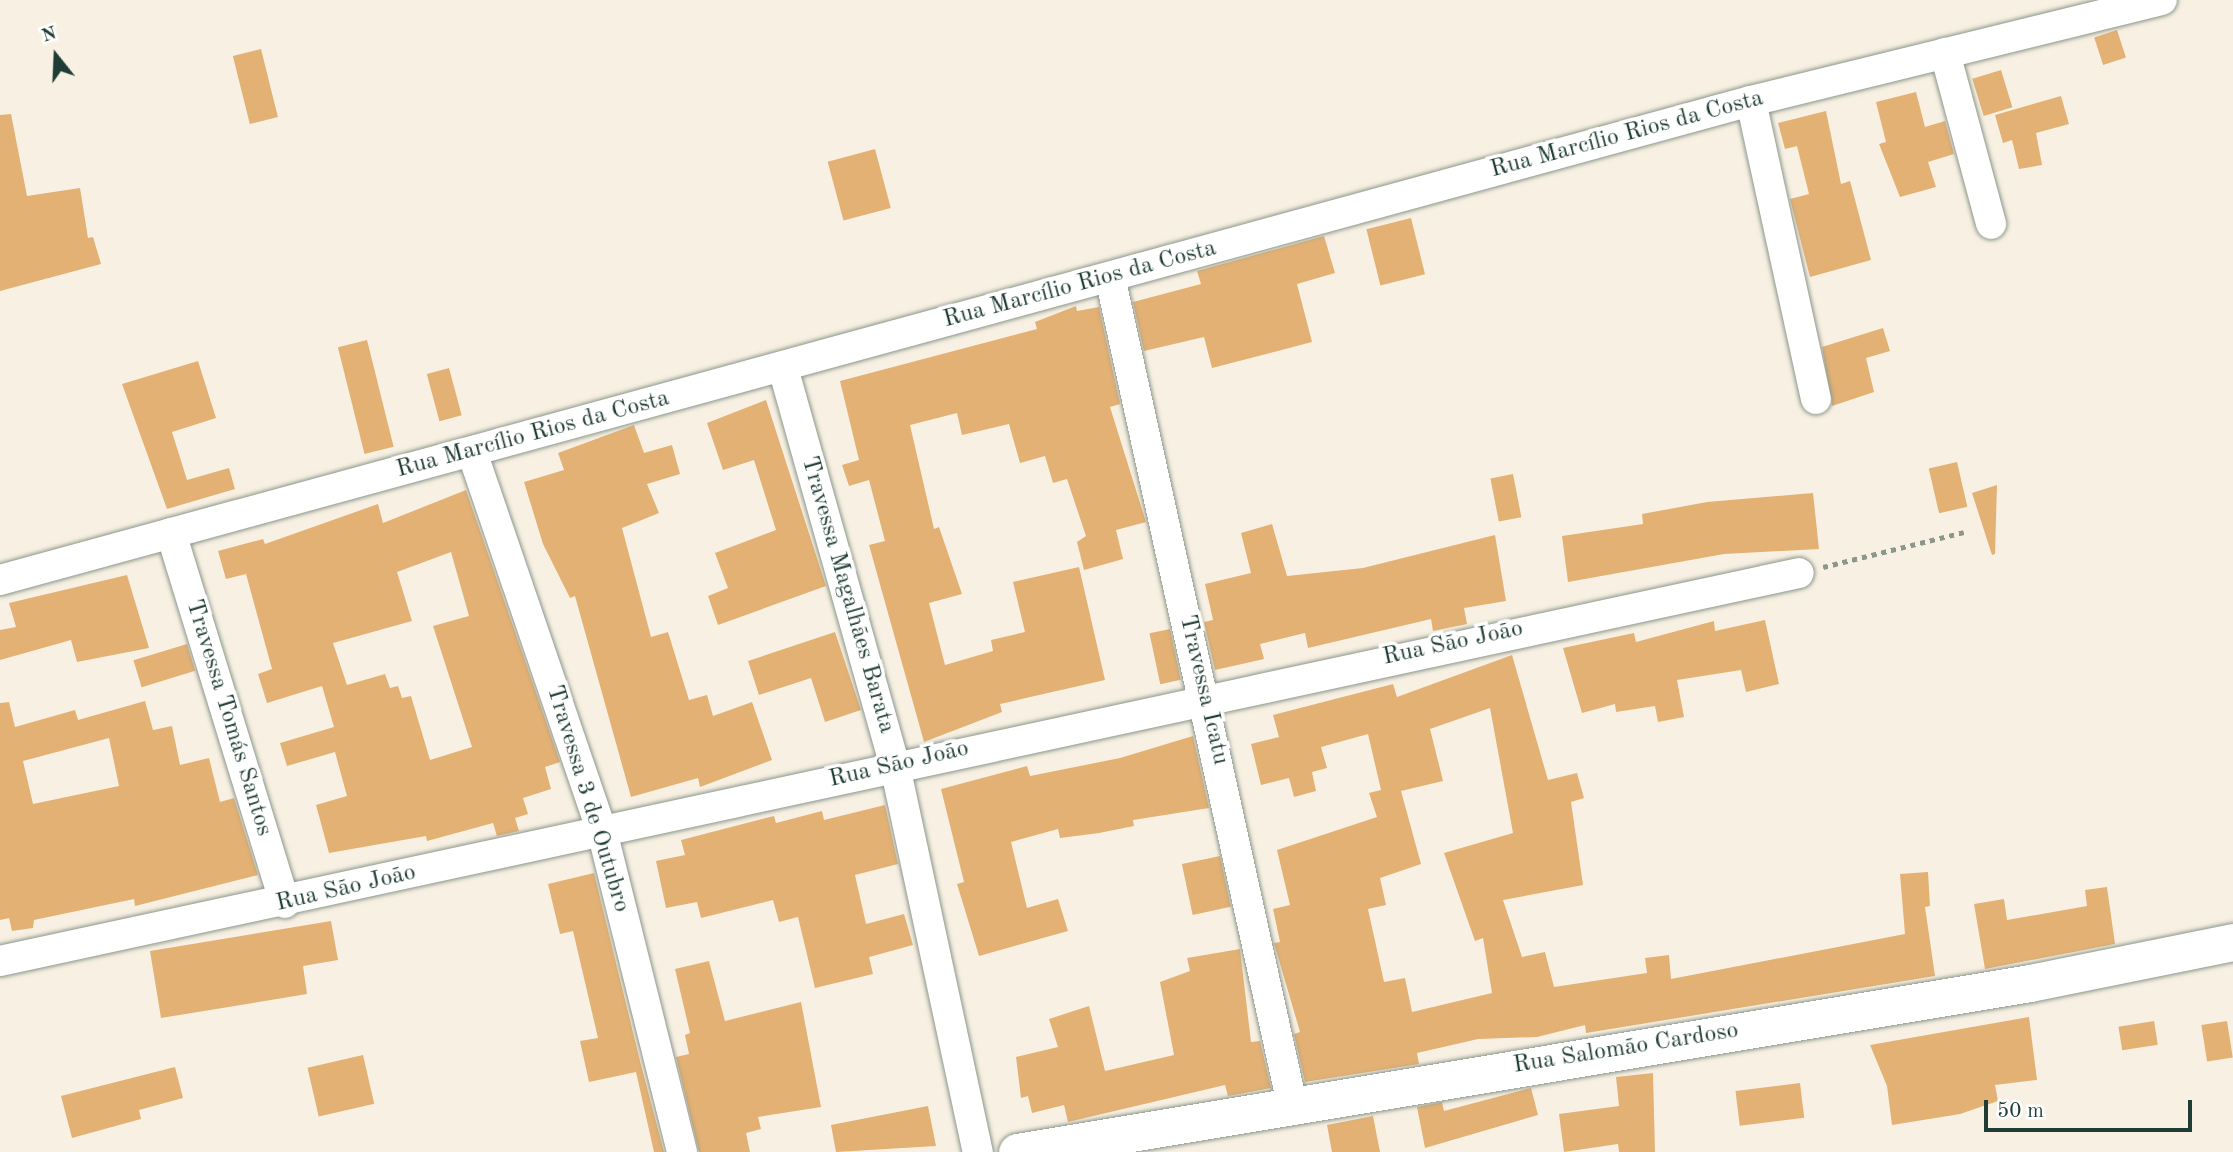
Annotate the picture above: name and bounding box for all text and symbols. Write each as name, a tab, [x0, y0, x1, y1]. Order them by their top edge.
north arrow	[21, 21, 91, 91]
text: N	[40, 24, 59, 47]
street label: Rua Marcílio Rios da Costa	[1487, 85, 1767, 185]
street label: Rua Marcílio Rios da Costa	[940, 235, 1220, 335]
street label: Rua Marcílio Rios da Costa	[393, 385, 673, 485]
street label: Travessa Magalhães Barata	[794, 453, 900, 737]
street label: Travessa Tomás Santos	[178, 596, 278, 840]
street label: Travessa Icatu	[1172, 612, 1234, 768]
street label: Rua São João	[1380, 615, 1526, 673]
street label: Travessa 3 de Outubro	[539, 682, 635, 916]
street label: Rua São João	[826, 735, 972, 795]
street label: Rua São João	[273, 859, 419, 919]
street label: Rua Salomão Cardoso	[1511, 1017, 1741, 1081]
scale bar	[1988, 1086, 2196, 1130]
text: 50 m	[1997, 1101, 2044, 1122]

